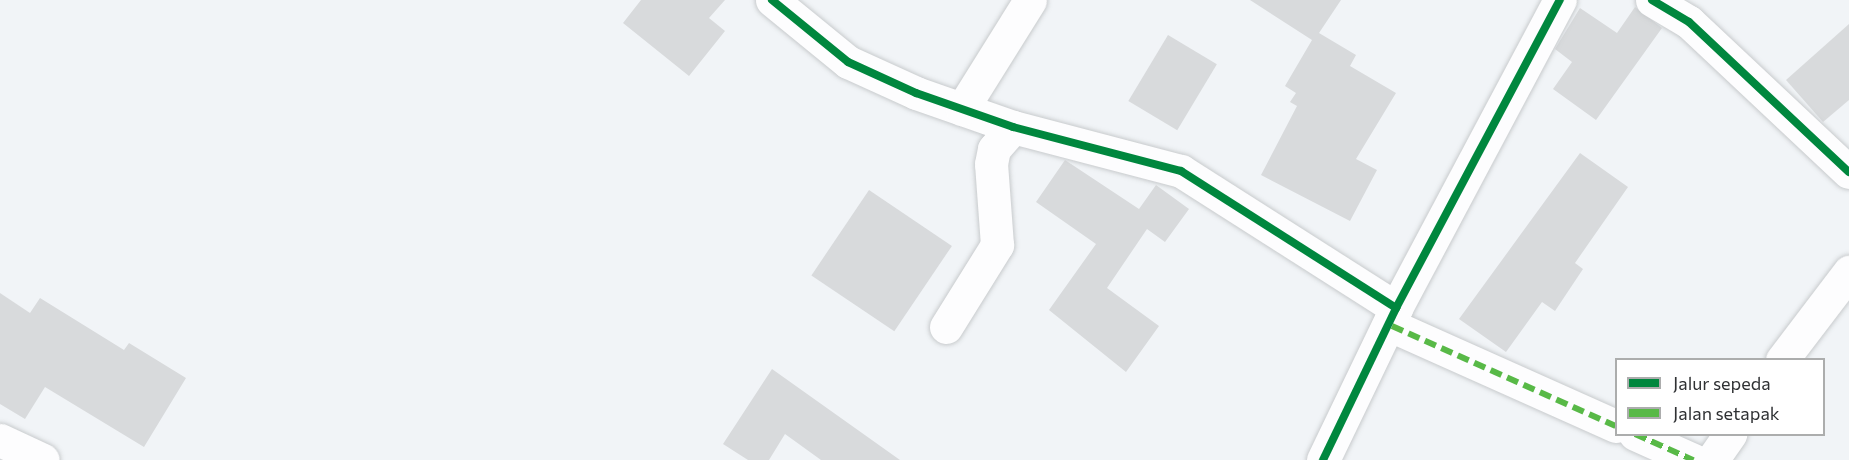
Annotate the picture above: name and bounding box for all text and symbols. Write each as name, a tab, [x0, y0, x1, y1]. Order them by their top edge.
legend	[1615, 358, 1825, 436]
text: Jalur sepeda	[1673, 372, 1771, 394]
text: Jalan setapak	[1673, 402, 1780, 424]

